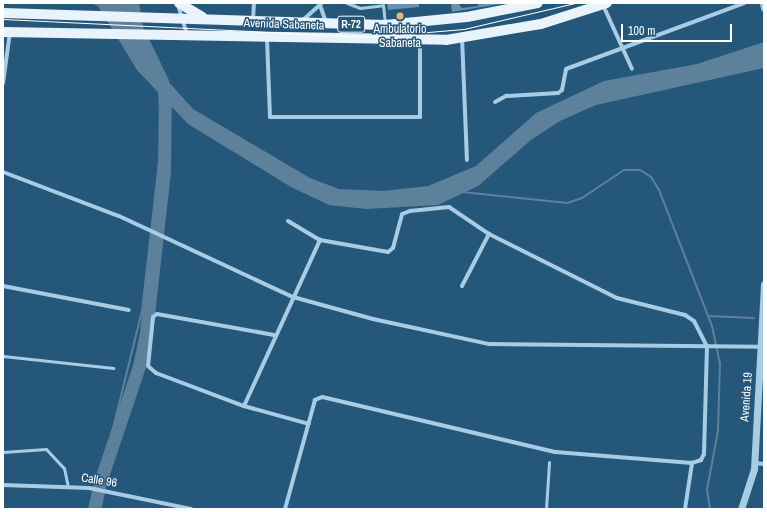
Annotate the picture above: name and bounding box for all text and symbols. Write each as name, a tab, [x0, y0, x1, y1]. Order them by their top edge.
marker: Ambulatorio Sabaneta	[394, 10, 406, 22]
road number: R-72	[337, 15, 365, 33]
street label: Avenida Sabaneta	[243, 16, 325, 34]
scale bar	[623, 16, 734, 42]
place label: Ambulatorio Sabaneta	[373, 23, 427, 51]
text: 100 m	[628, 23, 655, 39]
street label: Avenida 19	[738, 372, 756, 422]
street label: Calle 96	[80, 471, 118, 491]

